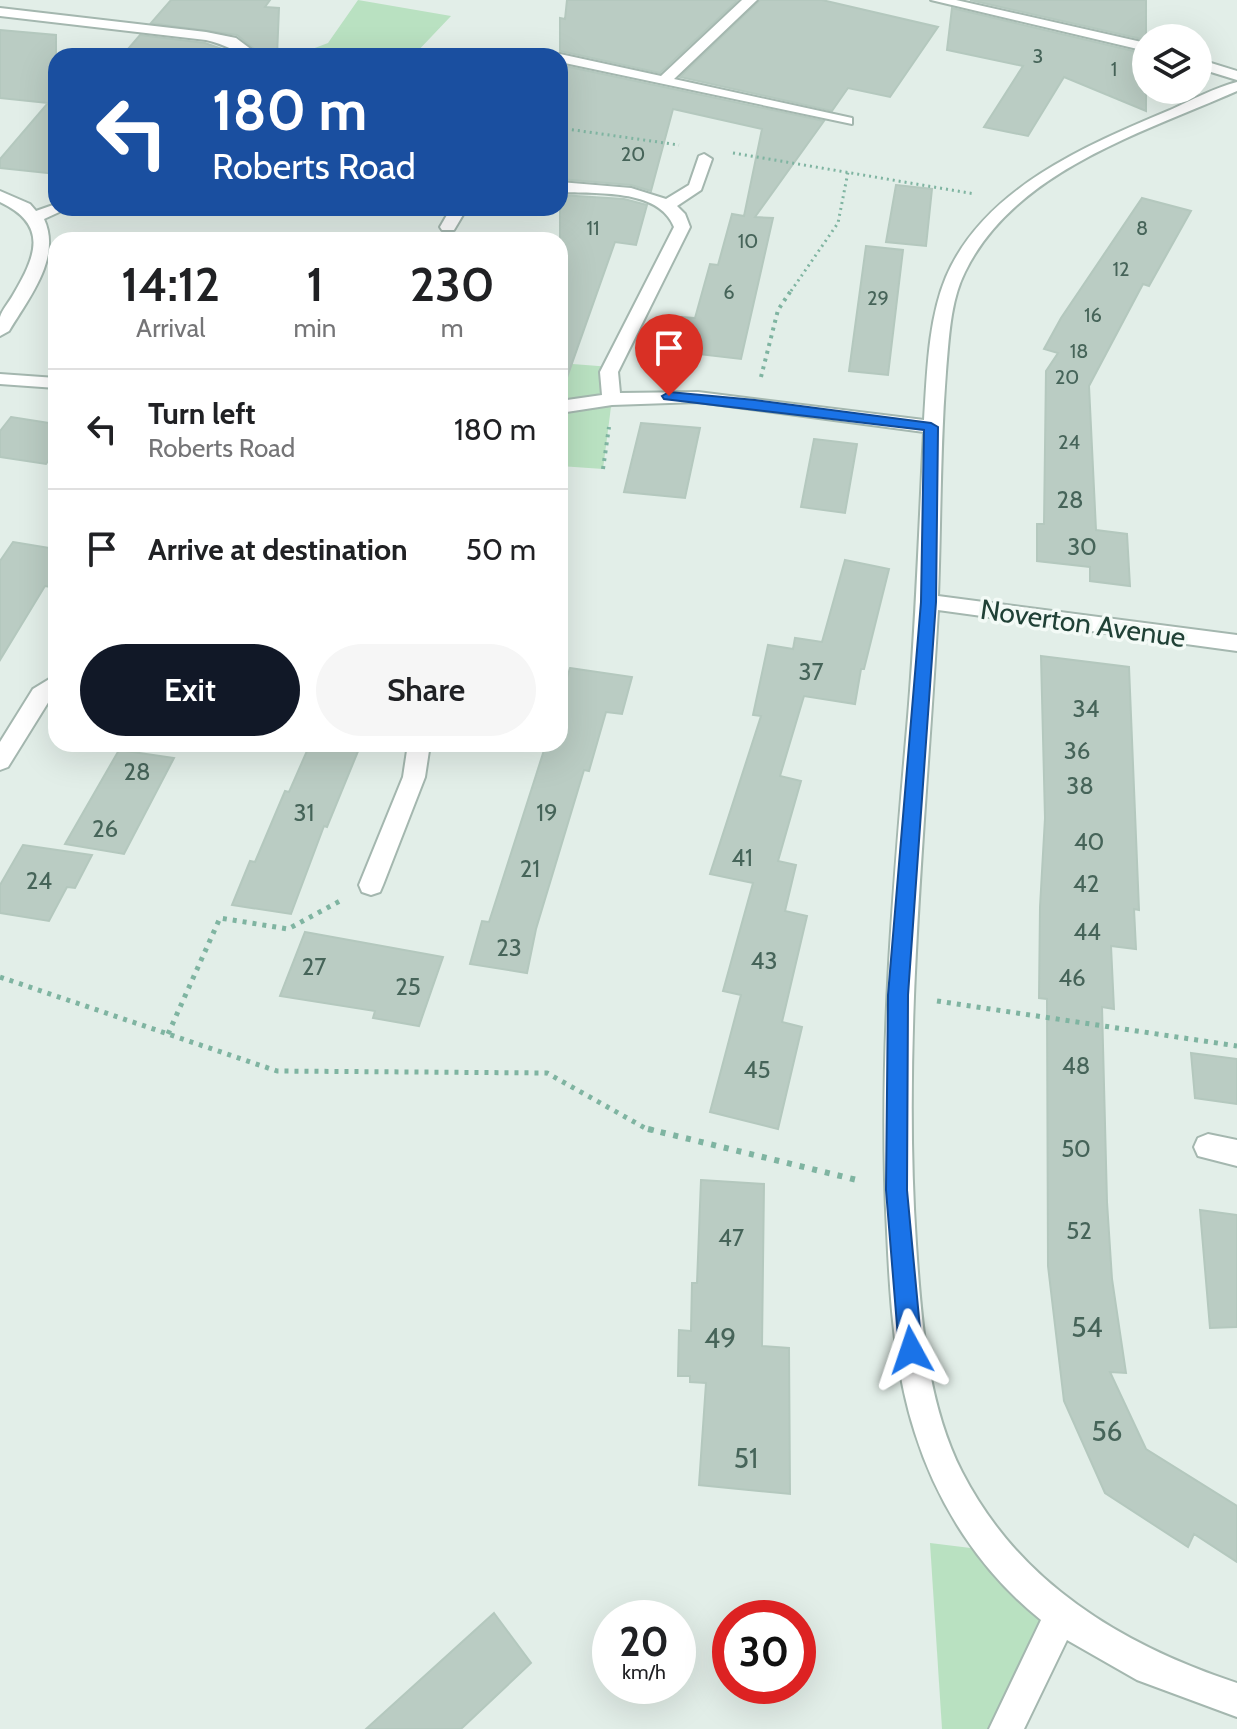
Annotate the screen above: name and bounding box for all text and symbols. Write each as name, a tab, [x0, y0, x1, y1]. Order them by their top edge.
map controls	[1132, 24, 1212, 104]
button: layers	[1132, 24, 1212, 104]
house number: 3	[1033, 44, 1043, 68]
house number: 1	[1111, 57, 1117, 81]
text: 180 m	[212, 76, 367, 144]
icon: left	[80, 80, 184, 184]
house number: 20	[621, 142, 645, 166]
text: Roberts Road	[212, 144, 416, 188]
house number: 11	[586, 216, 600, 240]
house number: 8	[1136, 216, 1148, 240]
house number: 10	[738, 229, 758, 253]
text: 14:12	[121, 255, 220, 313]
text: 1	[306, 255, 323, 313]
text: 230	[410, 255, 495, 313]
house number: 12	[1113, 257, 1130, 281]
house number: 6	[723, 280, 735, 304]
house number: 29	[867, 286, 889, 310]
house number: 16	[1084, 303, 1102, 327]
text: Arrival	[136, 312, 205, 344]
text: min	[293, 312, 336, 344]
text: m	[441, 312, 464, 344]
pin	[635, 314, 703, 396]
icon: arrive	[647, 326, 691, 370]
house number: 18	[1070, 339, 1088, 363]
house number: 20	[1055, 365, 1079, 389]
text: Turn left	[148, 395, 256, 432]
icon: left	[80, 407, 124, 451]
text: 180 m	[454, 411, 536, 448]
house number: 24	[1058, 430, 1080, 454]
text: Roberts Road	[148, 432, 295, 464]
house number: 28	[1056, 485, 1084, 514]
icon: arrive	[80, 527, 124, 571]
text: Arrive at destination	[148, 531, 408, 568]
text: 50 m	[466, 531, 536, 568]
house number: 30	[1067, 532, 1097, 561]
street label: Noverton Avenue	[978, 592, 1188, 654]
button: Exit	[80, 644, 300, 736]
button: Share	[316, 644, 536, 736]
house number: 37	[798, 657, 824, 686]
house number: 34	[1073, 694, 1100, 723]
house number: 36	[1064, 736, 1090, 765]
house number: 28	[123, 757, 151, 786]
house number: 38	[1066, 771, 1094, 800]
house number: 31	[294, 798, 314, 827]
house number: 19	[536, 798, 558, 827]
house number: 26	[92, 814, 118, 843]
house number: 40	[1074, 827, 1104, 856]
house number: 41	[731, 843, 753, 872]
house number: 21	[520, 854, 540, 883]
house number: 24	[26, 866, 52, 895]
house number: 42	[1073, 869, 1099, 898]
house number: 44	[1073, 917, 1101, 946]
house number: 23	[496, 933, 522, 962]
house number: 43	[751, 946, 777, 975]
house number: 27	[302, 952, 326, 981]
house number: 46	[1058, 963, 1086, 992]
house number: 25	[395, 972, 421, 1001]
house number: 48	[1062, 1051, 1090, 1080]
house number: 45	[744, 1055, 770, 1084]
house number: 50	[1061, 1134, 1091, 1163]
house number: 52	[1066, 1216, 1092, 1245]
house number: 47	[718, 1223, 744, 1252]
position arrow	[869, 1308, 953, 1392]
house number: 54	[1071, 1310, 1103, 1344]
house number: 49	[704, 1321, 736, 1355]
house number: 56	[1091, 1414, 1123, 1448]
house number: 51	[734, 1441, 758, 1475]
speed limit sign: 30	[712, 1600, 816, 1704]
text: 20	[619, 1617, 669, 1666]
text: km/h	[622, 1660, 666, 1684]

